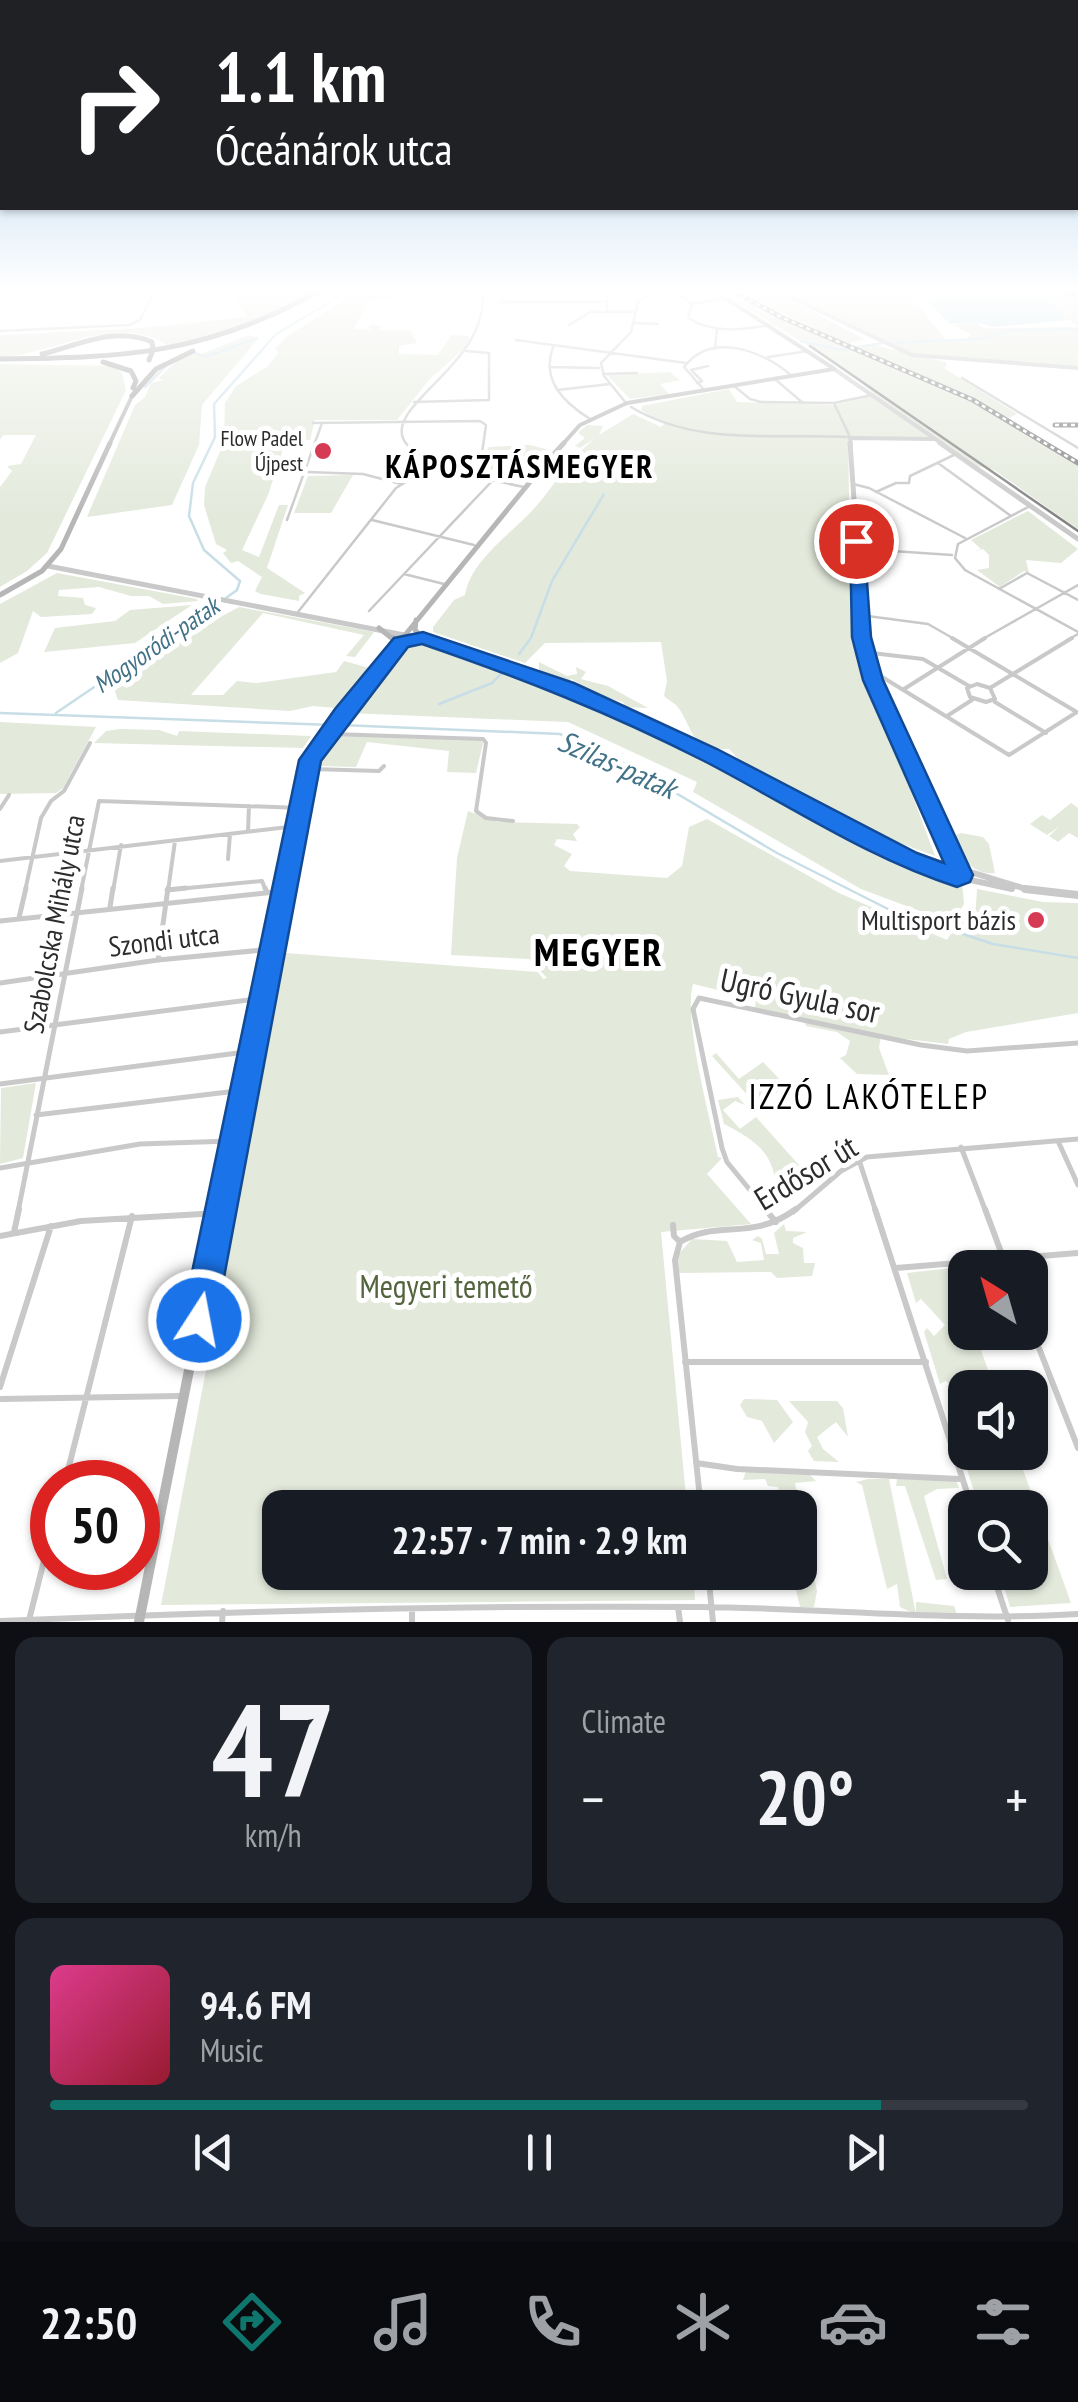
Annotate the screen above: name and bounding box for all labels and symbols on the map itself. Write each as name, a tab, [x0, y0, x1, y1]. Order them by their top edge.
place label: Flow Padel Újpest	[220, 424, 304, 477]
marker: Flow Padel Újpest	[312, 440, 334, 462]
district label: KÁPOSZTÁSMEGYER	[385, 445, 655, 487]
pin	[814, 499, 899, 584]
water label: Mogyoródi-patak	[87, 588, 228, 700]
water label: Szilas-patak	[553, 720, 686, 808]
street label: Szabolcska Mihály utca	[14, 811, 93, 1036]
place label: Multisport bázis	[861, 901, 1016, 938]
marker: Multisport bázis	[1025, 909, 1047, 931]
street label: Szondi utca	[107, 914, 221, 965]
district label: MEGYER	[534, 927, 664, 976]
street label: Ugró Gyula sor	[717, 958, 884, 1032]
district label: IZZÓ LAKÓTELEP	[748, 1073, 990, 1119]
street label: Erdősor út	[746, 1125, 865, 1219]
north arrow	[948, 1250, 1048, 1350]
park label: Megyeri temető	[359, 1265, 533, 1307]
position arrow	[147, 1268, 251, 1372]
speed limit sign: 50	[30, 1460, 160, 1590]

